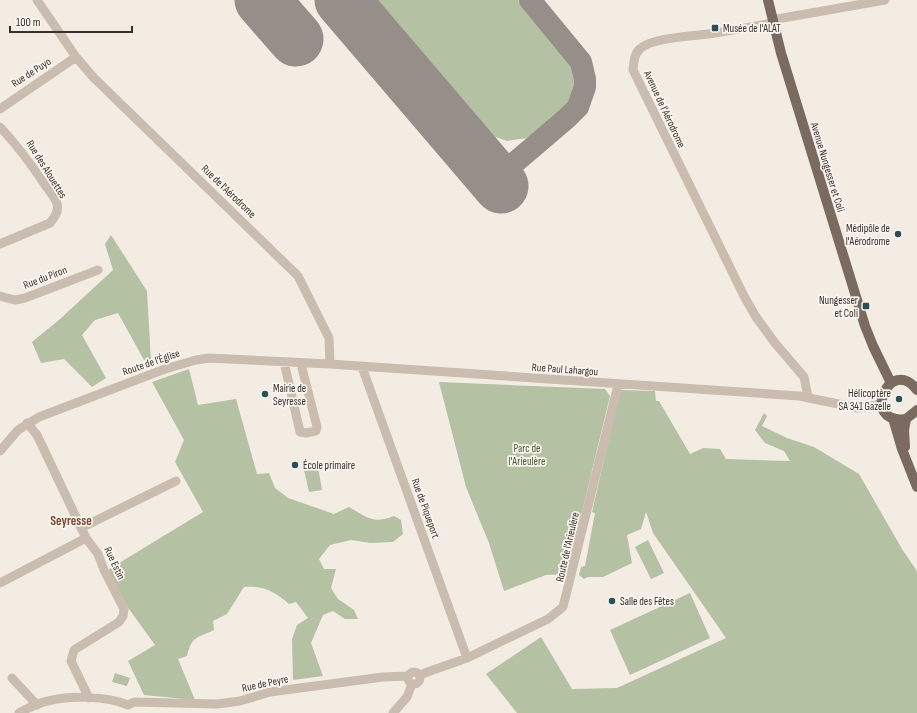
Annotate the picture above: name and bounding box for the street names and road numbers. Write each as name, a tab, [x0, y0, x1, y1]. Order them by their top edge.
street label: Rue de Puyo	[9, 55, 54, 90]
street label: Avenue de l'Aérodrome	[641, 68, 688, 150]
street label: Avenue Nungesser et Coli	[807, 120, 847, 214]
street label: Rue des Alouettes	[24, 138, 70, 201]
street label: Rue de l'Aérodrome	[199, 162, 259, 221]
street label: Rue du Piron	[22, 263, 69, 292]
street label: Route de l'Église	[121, 347, 182, 378]
street label: Rue Paul Lahargou	[531, 361, 599, 378]
street label: Rue de Piqueport	[409, 477, 443, 540]
street label: Route de l'Arieulère	[553, 511, 582, 583]
street label: Rue Estin	[101, 545, 128, 582]
street label: Rue de Peyre	[241, 672, 290, 695]

